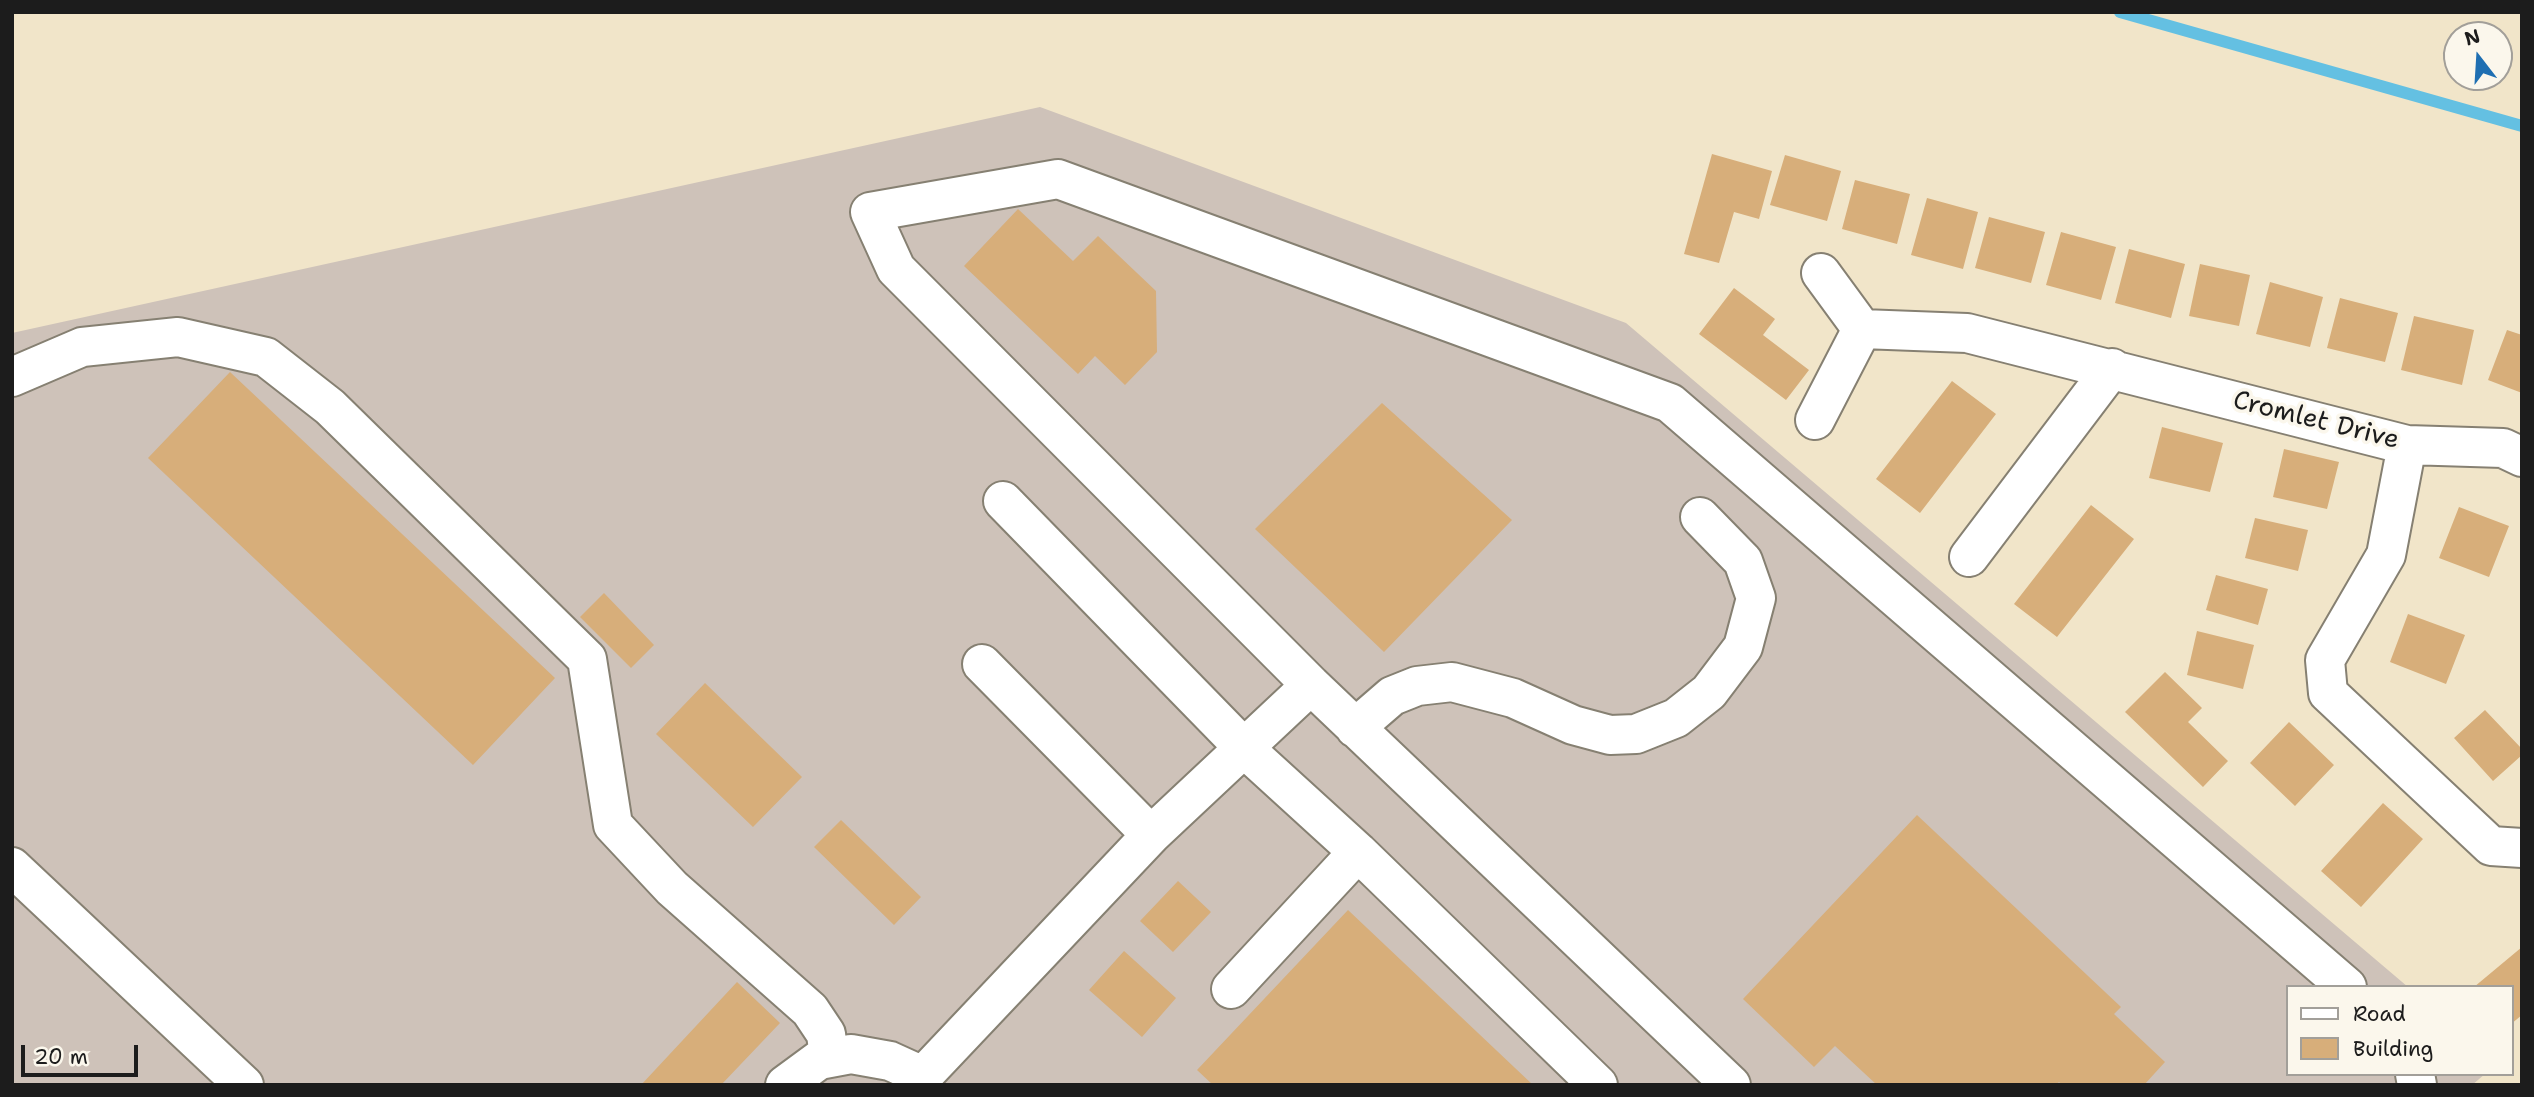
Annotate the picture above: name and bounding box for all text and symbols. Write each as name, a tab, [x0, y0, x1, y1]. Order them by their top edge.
north arrow	[2443, 21, 2513, 91]
text: N	[2461, 23, 2483, 52]
street label: Cromlet Drive	[2230, 385, 2402, 457]
legend	[2286, 985, 2513, 1076]
text: Road	[2353, 1000, 2406, 1028]
scale bar	[24, 1030, 142, 1074]
text: Building	[2353, 1035, 2433, 1063]
text: 20 m	[34, 1043, 88, 1071]

